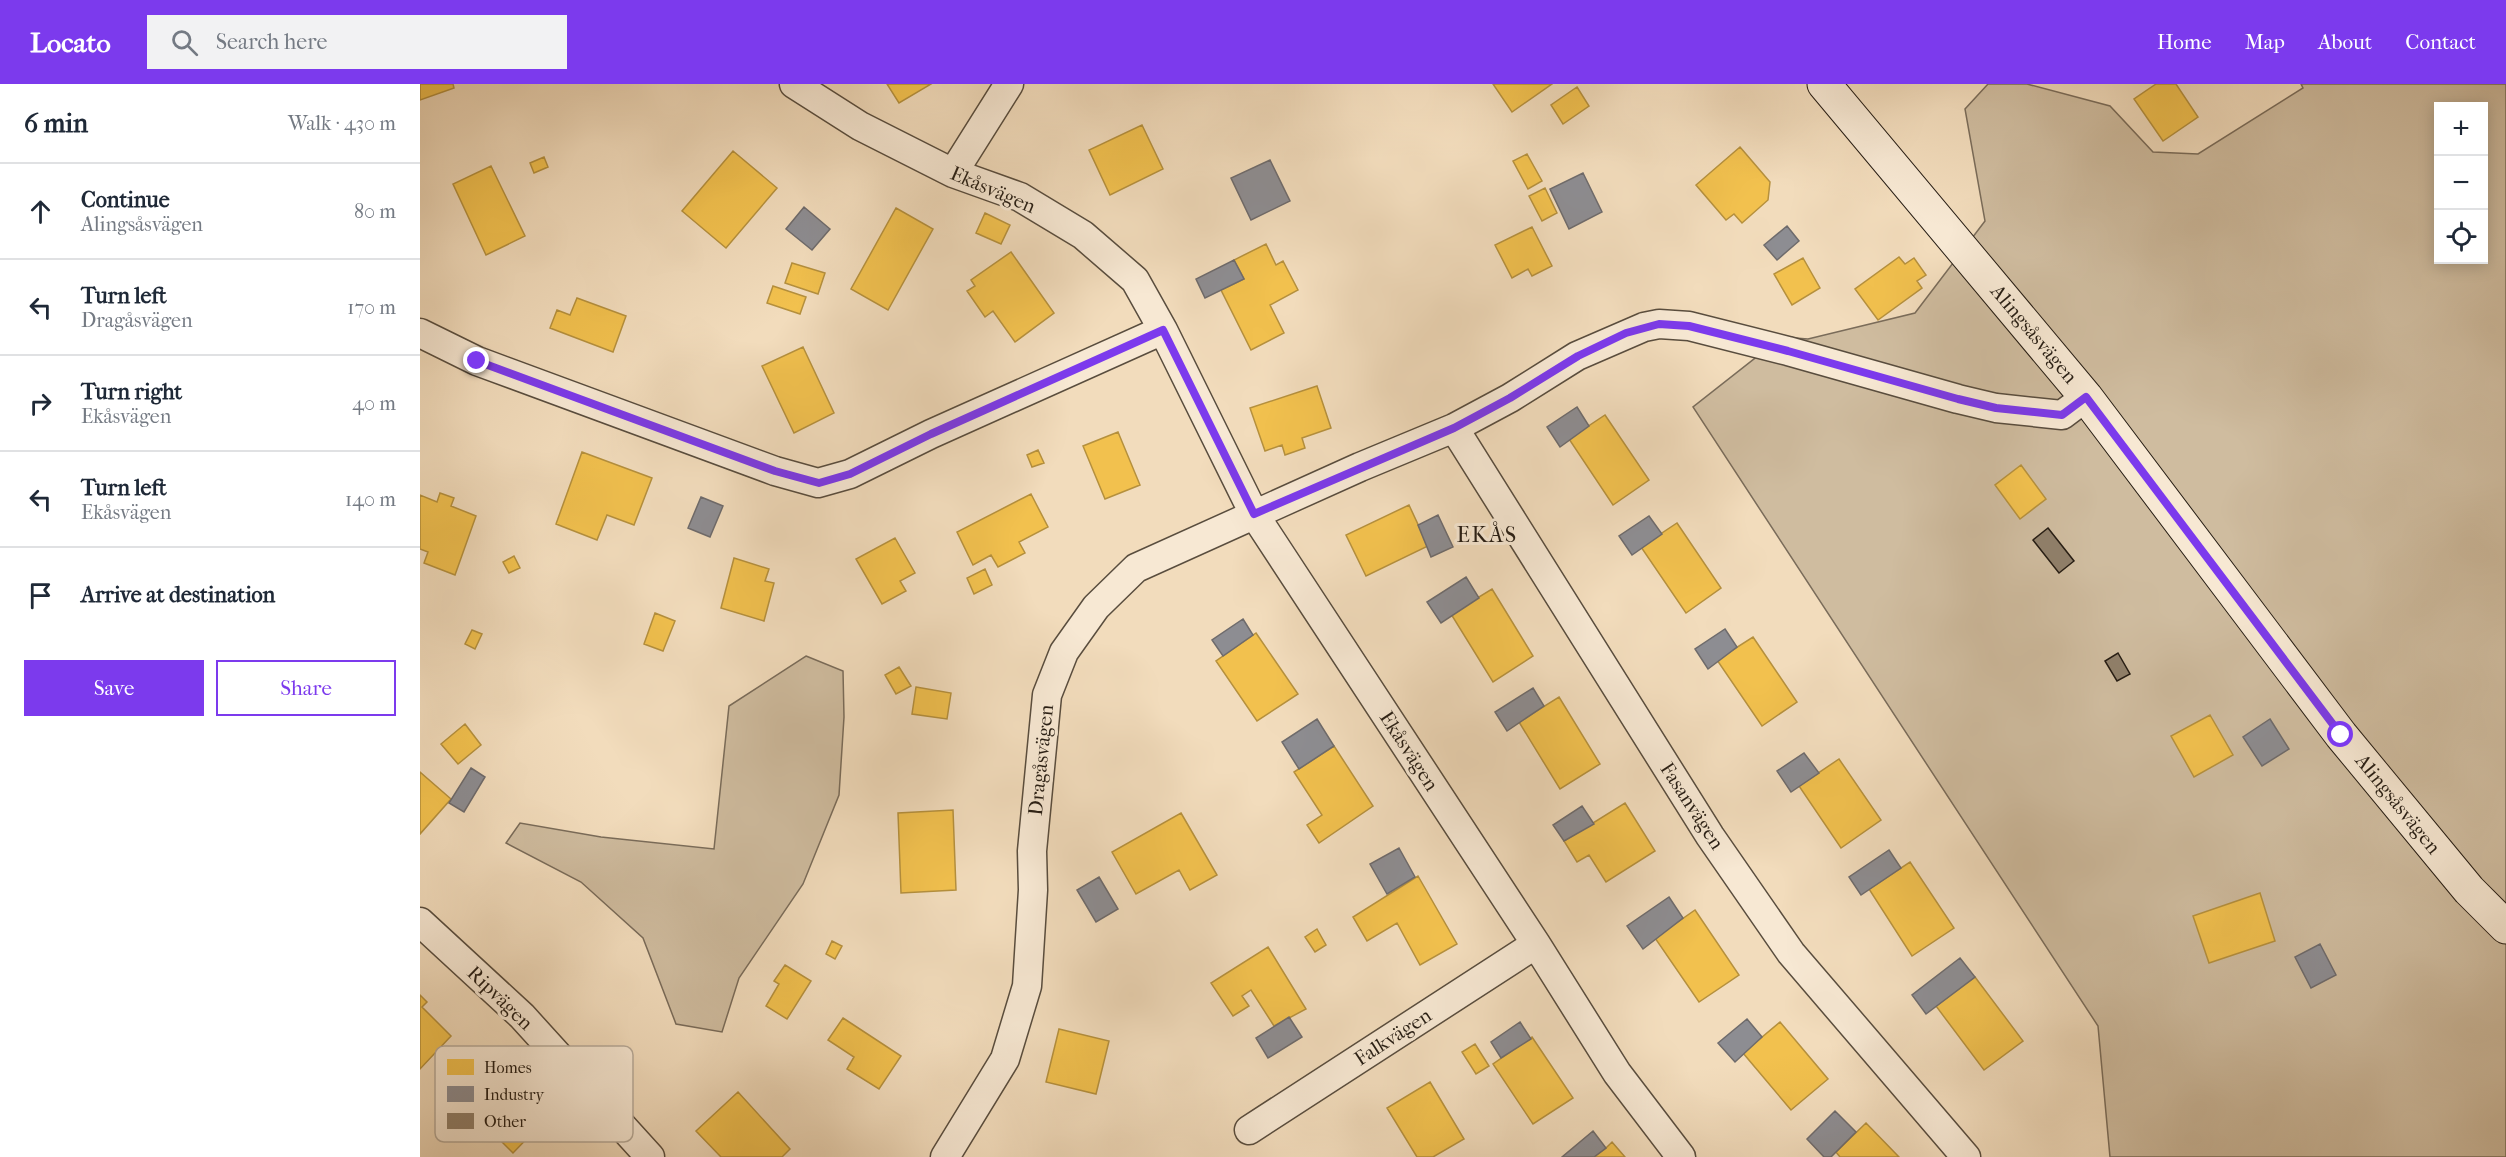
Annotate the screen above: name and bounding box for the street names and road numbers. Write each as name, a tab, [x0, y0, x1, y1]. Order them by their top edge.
street label: Ekåsvägen	[947, 162, 1039, 218]
street label: Alingsåsvägen	[1985, 279, 2082, 388]
street label: Dragåsvägen	[1024, 703, 1058, 817]
street label: Ekåsvägen	[1375, 707, 1443, 795]
street label: Alingsåsvägen	[2350, 749, 2446, 859]
street label: Fasanvägen	[1655, 758, 1729, 854]
street label: Ripvägen	[462, 961, 538, 1035]
street label: Falkvägen	[1350, 1003, 1436, 1070]

